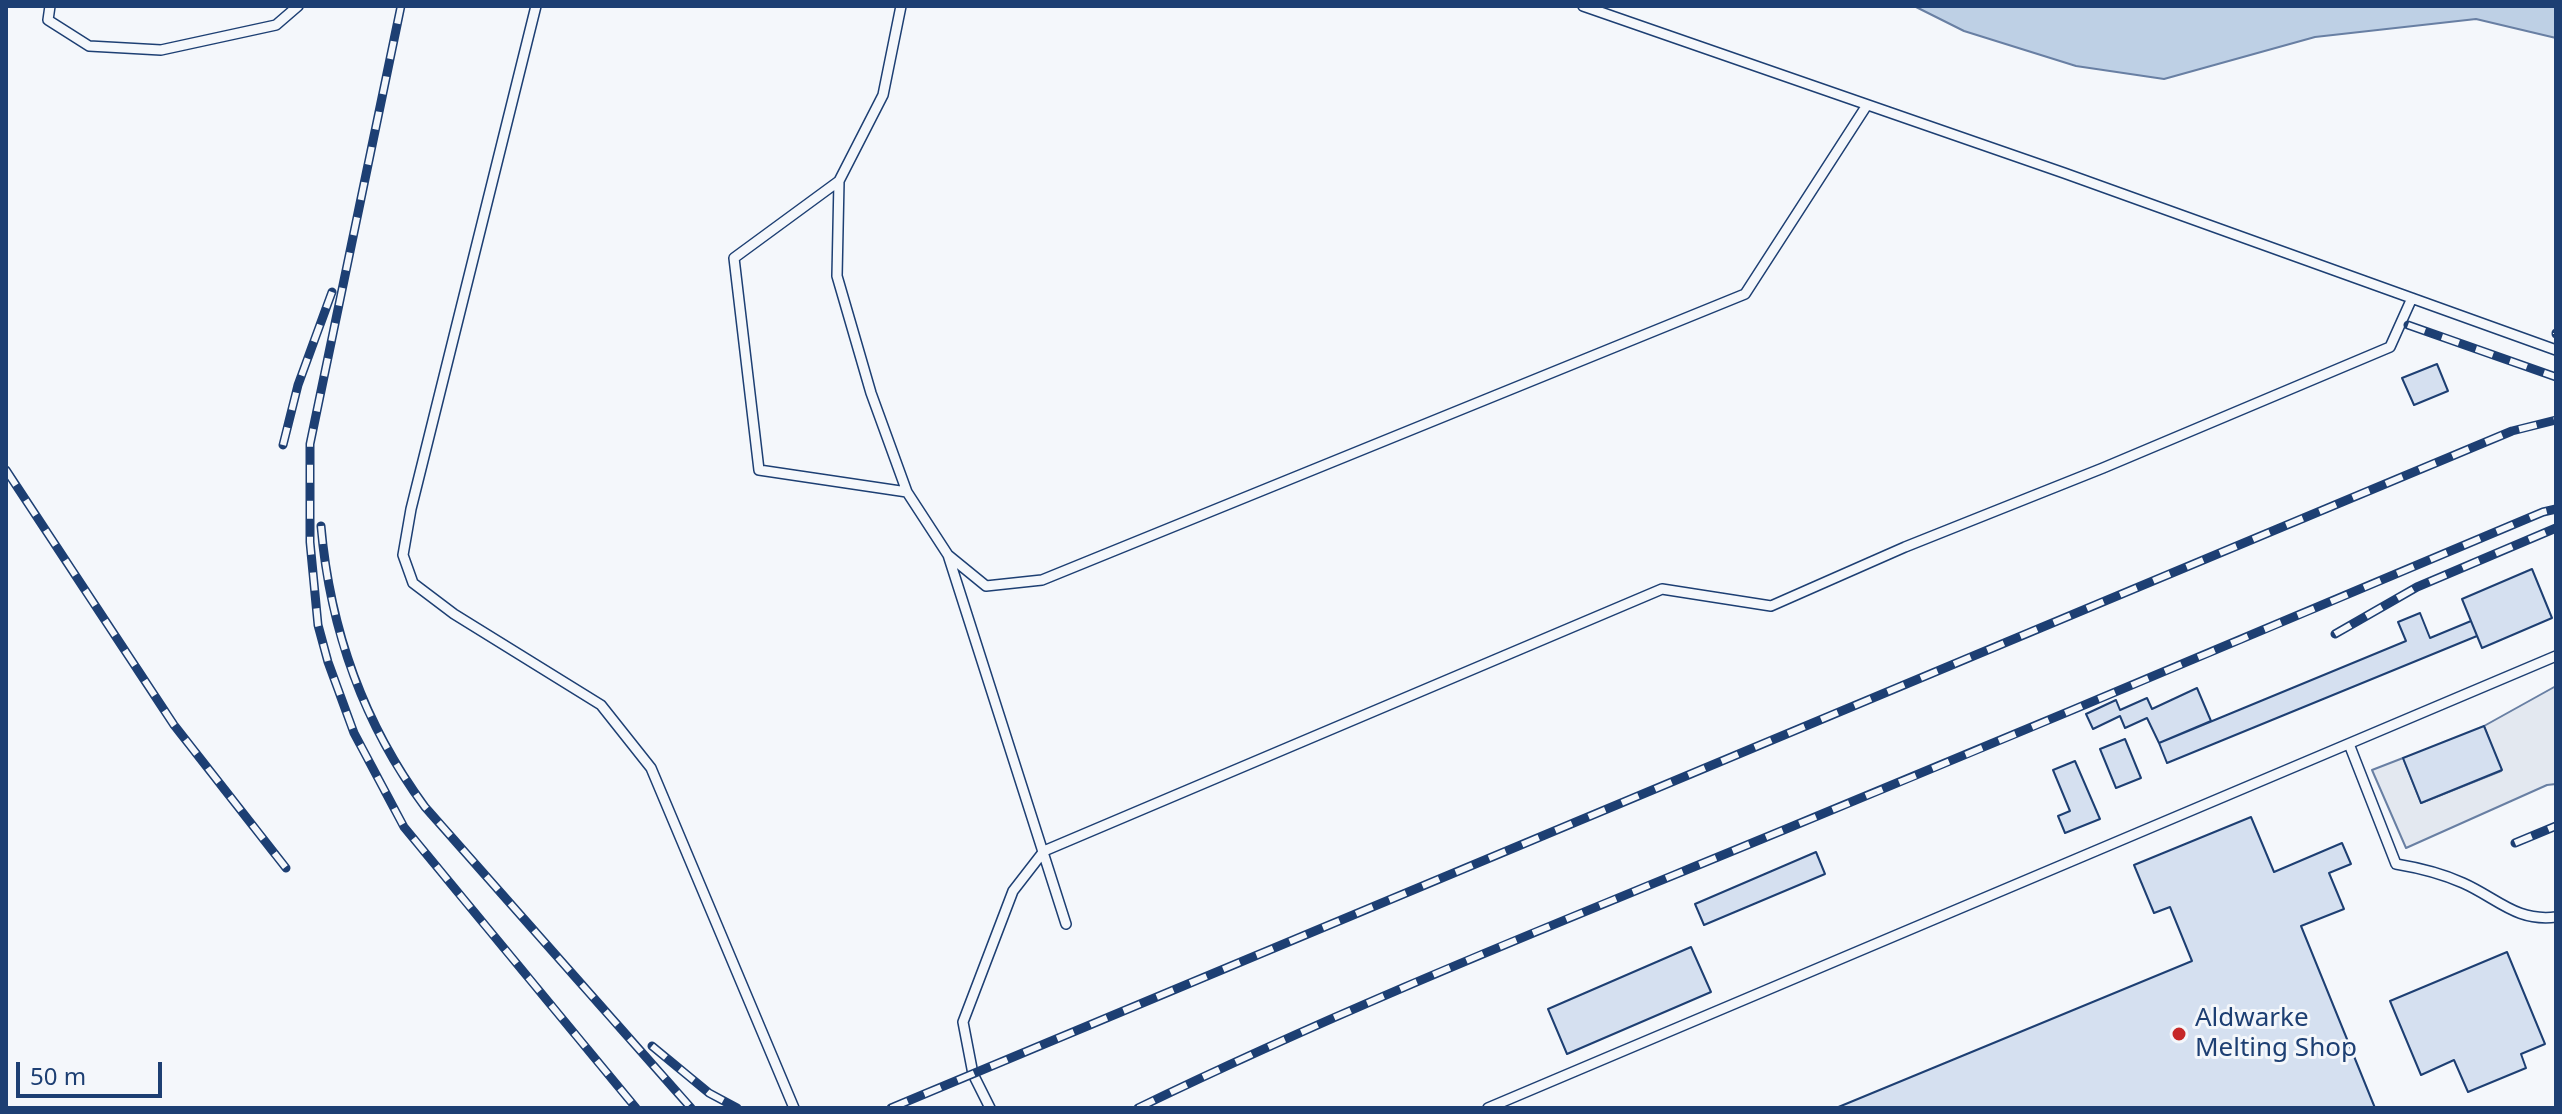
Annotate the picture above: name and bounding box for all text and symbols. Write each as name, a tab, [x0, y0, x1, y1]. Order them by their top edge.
place label: Aldwarke Melting Shop	[2195, 1003, 2357, 1064]
marker: Aldwarke Melting Shop	[2170, 1025, 2188, 1043]
scale bar	[20, 1046, 166, 1096]
text: 50 m	[30, 1059, 86, 1092]

